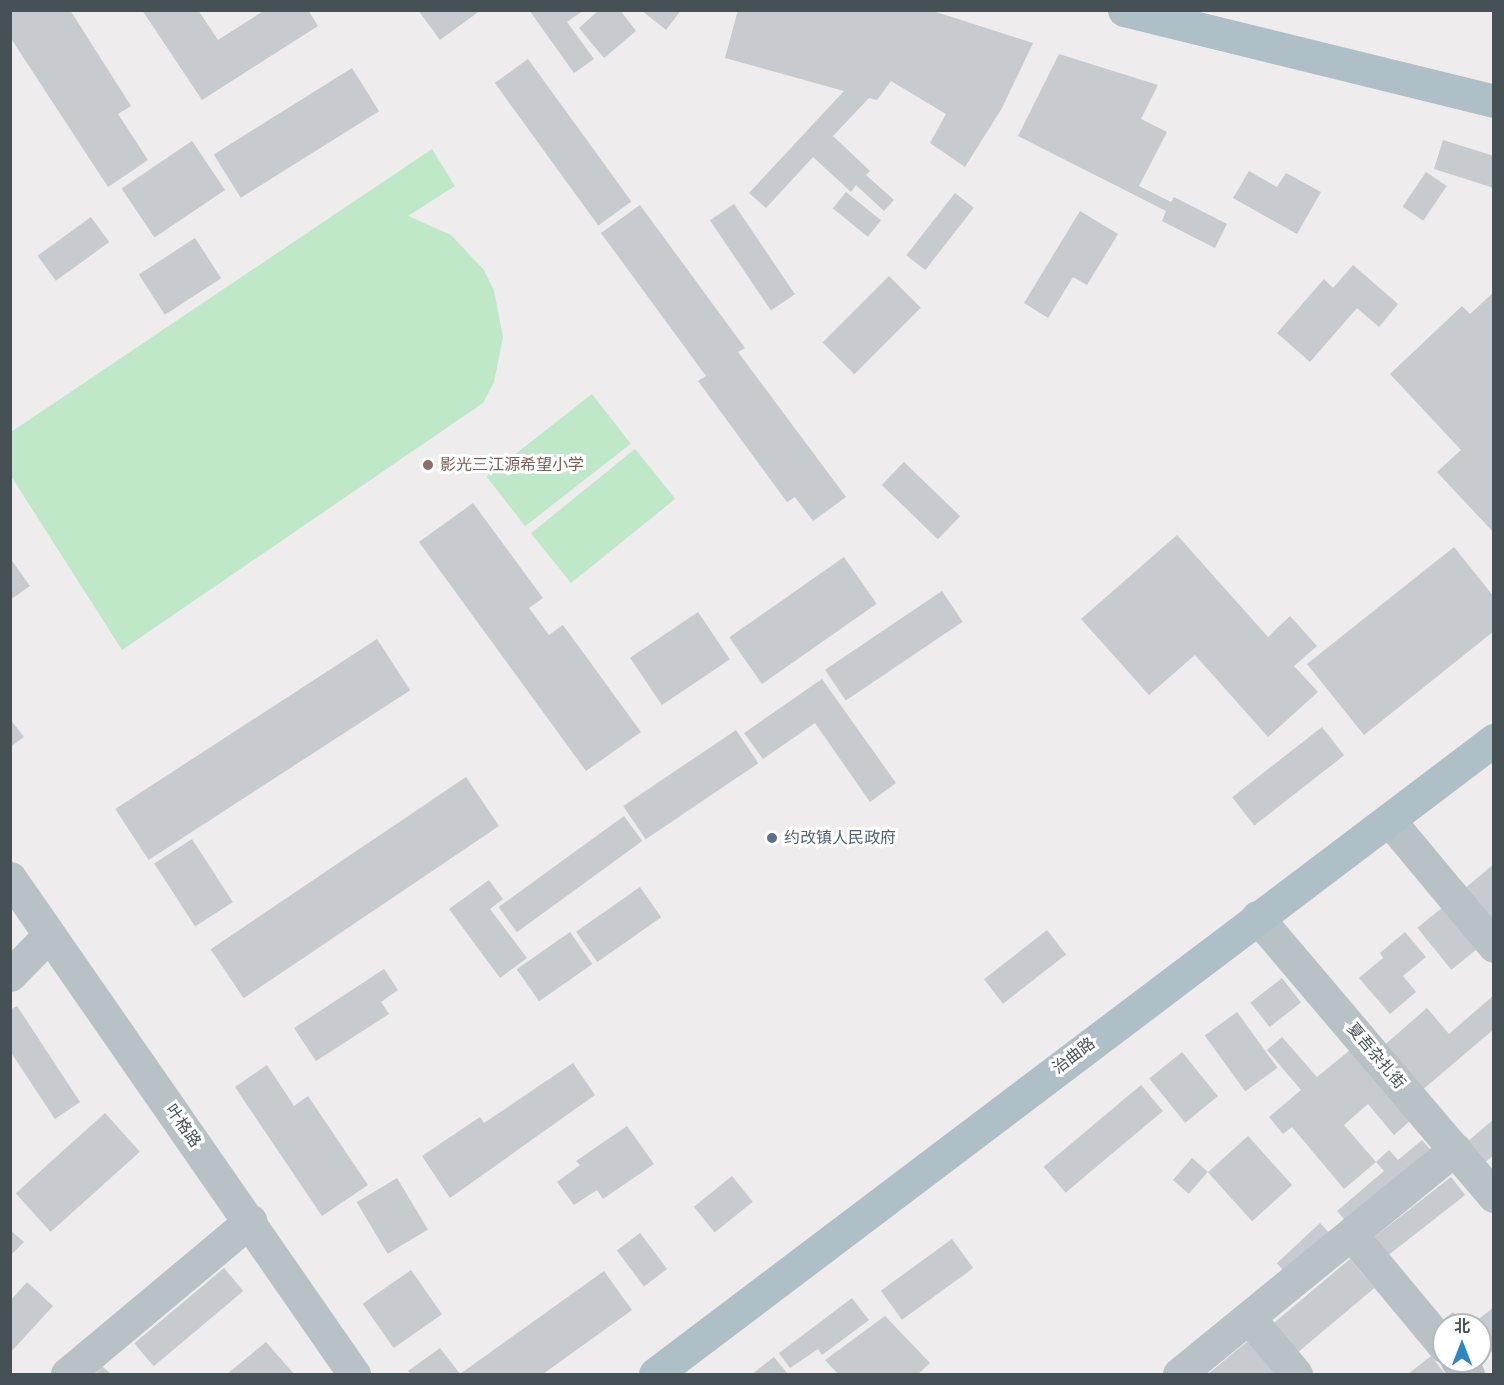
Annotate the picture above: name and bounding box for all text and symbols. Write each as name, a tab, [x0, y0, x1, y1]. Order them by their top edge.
place label: 影光三江源希望小学	[440, 455, 584, 475]
marker: 影光三江源希望小学	[421, 458, 435, 472]
place label: 约改镇人民政府	[784, 828, 896, 848]
marker: 约改镇人民政府	[765, 831, 779, 845]
street label: 夏吾杂扎街	[1343, 1019, 1409, 1093]
street label: 治曲路	[1049, 1034, 1099, 1078]
street label: 叶格路	[161, 1101, 205, 1151]
north arrow	[1432, 1313, 1492, 1373]
text: 北	[1454, 1315, 1470, 1338]

